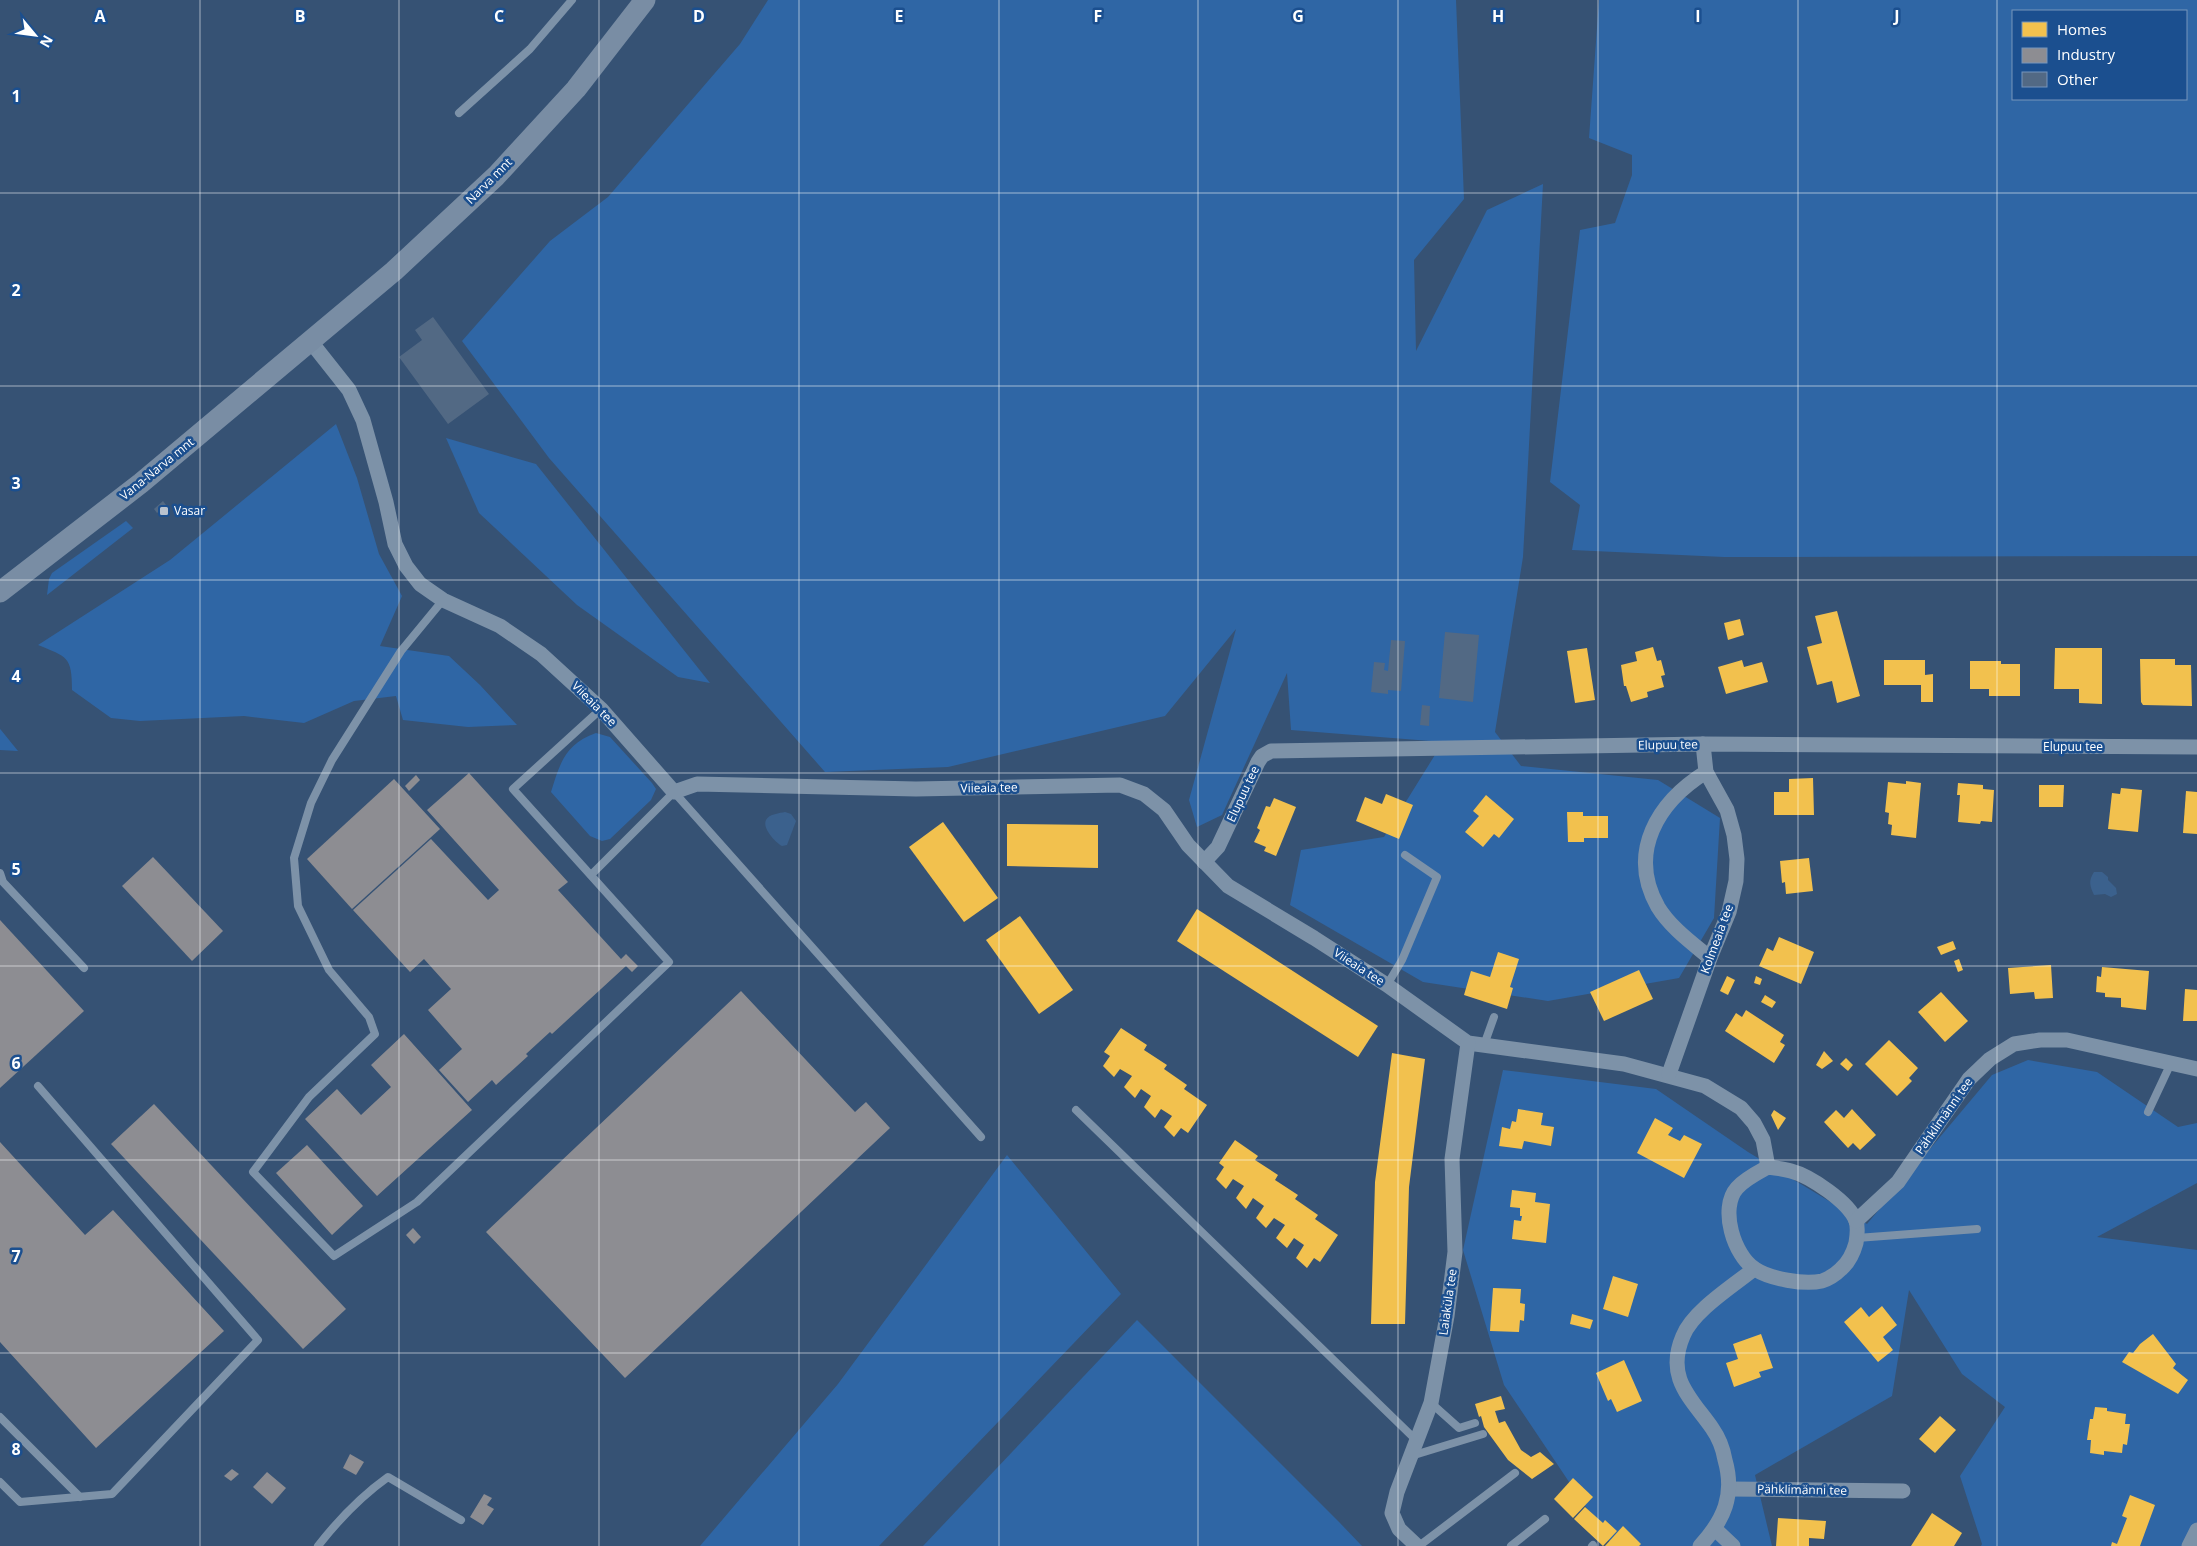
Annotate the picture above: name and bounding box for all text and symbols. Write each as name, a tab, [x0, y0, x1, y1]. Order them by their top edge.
text: A	[94, 5, 106, 27]
text: B	[295, 5, 305, 27]
text: C	[494, 5, 504, 27]
text: D	[693, 5, 705, 27]
text: E	[895, 5, 904, 27]
text: F	[1094, 5, 1102, 27]
text: G	[1292, 5, 1304, 27]
text: H	[1492, 5, 1504, 27]
text: I	[1695, 5, 1701, 27]
text: J	[1892, 5, 1900, 27]
north arrow	[10, 10, 60, 60]
legend	[2012, 10, 2187, 100]
text: Homes	[2057, 19, 2107, 39]
text: N	[36, 32, 58, 51]
text: Industry	[2057, 44, 2115, 64]
text: Other	[2057, 69, 2098, 89]
text: 1	[11, 85, 21, 107]
street label: Narva mnt	[462, 154, 516, 208]
text: 2	[11, 279, 21, 301]
street label: Vana-Narva mnt	[116, 433, 197, 504]
text: 3	[11, 472, 21, 494]
place label: Vasar	[174, 502, 205, 519]
marker: Vasar	[158, 505, 170, 517]
text: 4	[11, 665, 21, 687]
street label: Viieaia tee	[568, 677, 621, 730]
street label: Elupuu tee	[1638, 735, 1698, 754]
street label: Elupuu tee	[2043, 738, 2103, 755]
street label: Elupuu tee	[1222, 763, 1263, 825]
street label: Viieaia tee	[960, 778, 1018, 796]
text: 5	[11, 858, 21, 880]
street label: Kolmeaia tee	[1696, 902, 1737, 976]
street label: Viieaia tee	[1331, 944, 1388, 989]
text: 6	[11, 1052, 21, 1074]
street label: Pähklimänni tee	[1911, 1074, 1977, 1157]
text: 7	[11, 1245, 21, 1267]
street label: Laiaküla tee	[1434, 1267, 1461, 1336]
text: 8	[11, 1438, 21, 1460]
street label: Pähklimänni tee	[1757, 1480, 1847, 1499]

